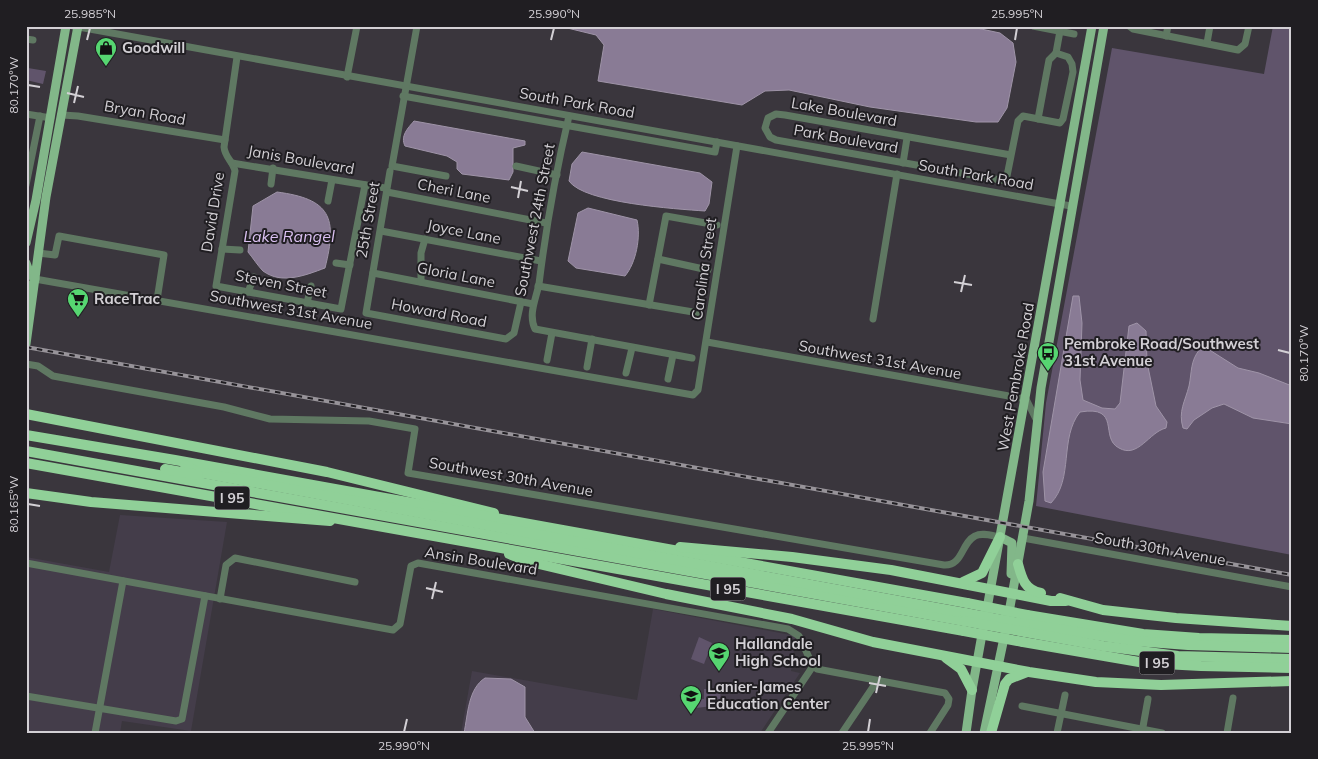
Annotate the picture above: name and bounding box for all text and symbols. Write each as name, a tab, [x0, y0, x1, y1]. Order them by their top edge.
text: 25.985°N	[64, 6, 116, 21]
text: 25.990°N	[528, 6, 580, 21]
text: 25.995°N	[991, 6, 1043, 21]
shop icon: Goodwill	[94, 36, 118, 67]
place label: Goodwill	[122, 38, 185, 57]
text: 80.170°W	[6, 57, 21, 113]
street label: South Park Road	[518, 83, 636, 122]
street label: Lake Boulevard	[790, 93, 898, 130]
street label: Bryan Road	[103, 96, 187, 129]
street label: Park Boulevard	[792, 120, 900, 157]
street label: Janis Boulevard	[246, 141, 356, 178]
street label: Southwest 24th Street	[510, 142, 559, 298]
street label: South Park Road	[917, 155, 1035, 194]
street label: David Drive	[197, 171, 228, 253]
street label: Cheri Lane	[416, 174, 492, 207]
street label: 25th Street	[351, 180, 384, 260]
street label: Joyce Lane	[426, 215, 503, 248]
street label: Carolina Street	[687, 216, 720, 321]
water label: Lake Rangel	[243, 226, 335, 246]
street label: Gloria Lane	[415, 258, 497, 291]
street label: Steven Street	[234, 265, 328, 302]
street label: Southwest 31st Avenue	[208, 286, 374, 333]
supermarket icon: RaceTrac	[66, 287, 90, 318]
place label: RaceTrac	[94, 289, 161, 308]
street label: Howard Road	[390, 294, 488, 331]
street label: West Pembroke Road	[993, 301, 1038, 453]
text: 80.170°W	[1296, 325, 1311, 381]
place label: Pembroke Road/Southwest 31st Avenue	[1064, 334, 1259, 370]
street label: Southwest 31st Avenue	[797, 336, 963, 383]
bus stop icon: Pembroke Road/Southwest 31st Avenue	[1036, 341, 1060, 372]
street label: Southwest 30th Avenue	[428, 453, 595, 500]
text: 80.165°W	[6, 476, 21, 532]
road number: I 95	[214, 486, 250, 509]
street label: South 30th Avenue	[1093, 528, 1227, 569]
street label: Ansin Boulevard	[423, 542, 539, 579]
road number: I 95	[710, 578, 746, 600]
place label: Hallandale High School	[735, 634, 821, 670]
school or university icon: Hallandale High School	[707, 641, 731, 672]
road number: I 95	[1140, 651, 1174, 674]
place label: Lanier-James Education Center	[707, 677, 829, 713]
school or university icon: Lanier-James Education Center	[679, 684, 703, 715]
text: 25.990°N	[378, 738, 430, 753]
text: 25.995°N	[842, 738, 894, 753]

